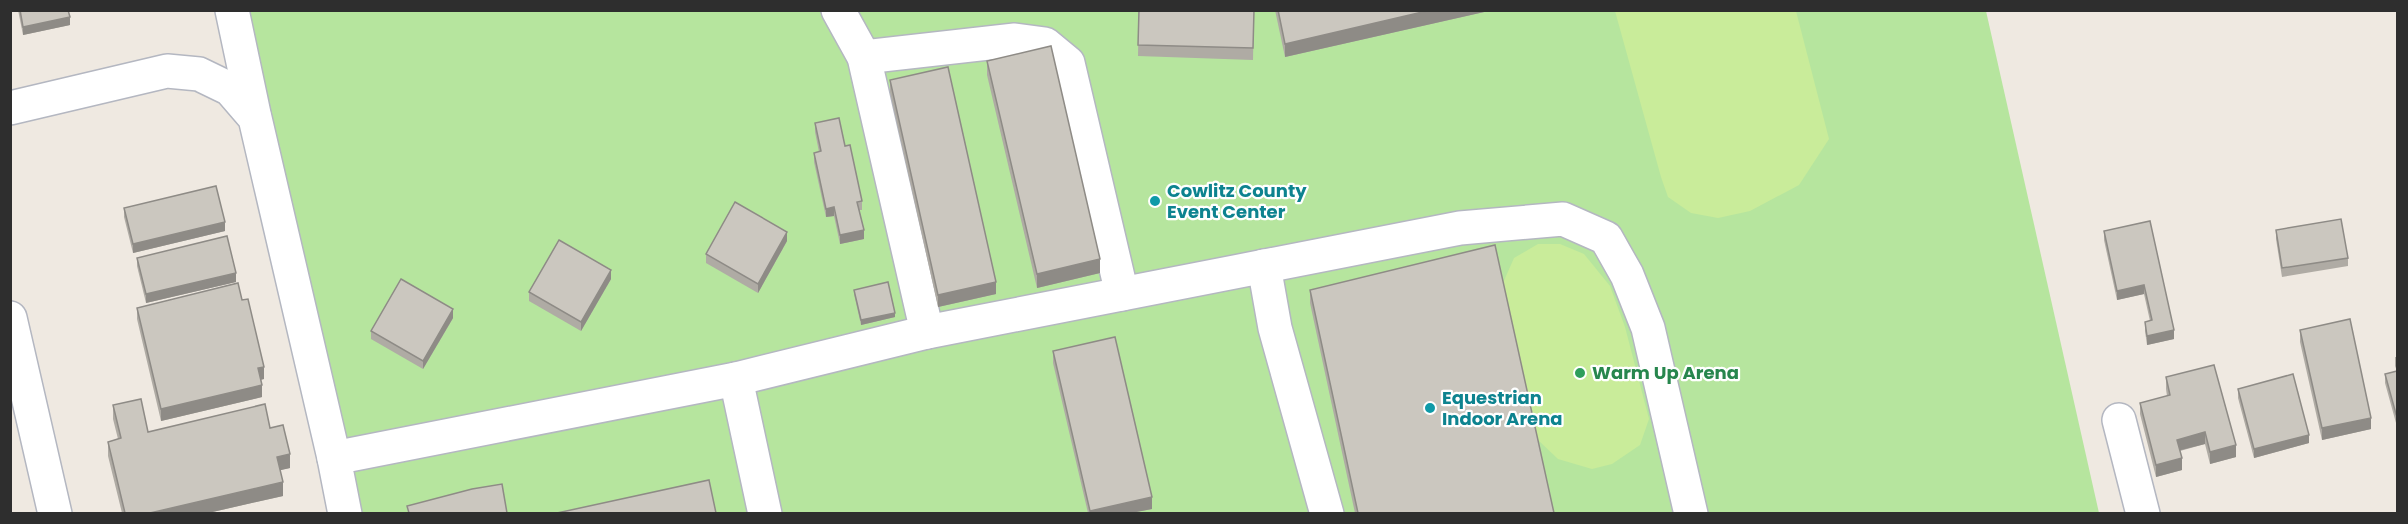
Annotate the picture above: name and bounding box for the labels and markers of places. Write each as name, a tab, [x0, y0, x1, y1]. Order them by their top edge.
place label: Cowlitz County Event Center	[1167, 178, 1307, 224]
marker: Cowlitz County Event Center	[1148, 194, 1162, 208]
place label: Warm Up Arena	[1592, 360, 1739, 385]
marker: Warm Up Arena	[1573, 366, 1587, 380]
place label: Equestrian Indoor Arena	[1442, 385, 1563, 431]
marker: Equestrian Indoor Arena	[1423, 401, 1437, 415]

